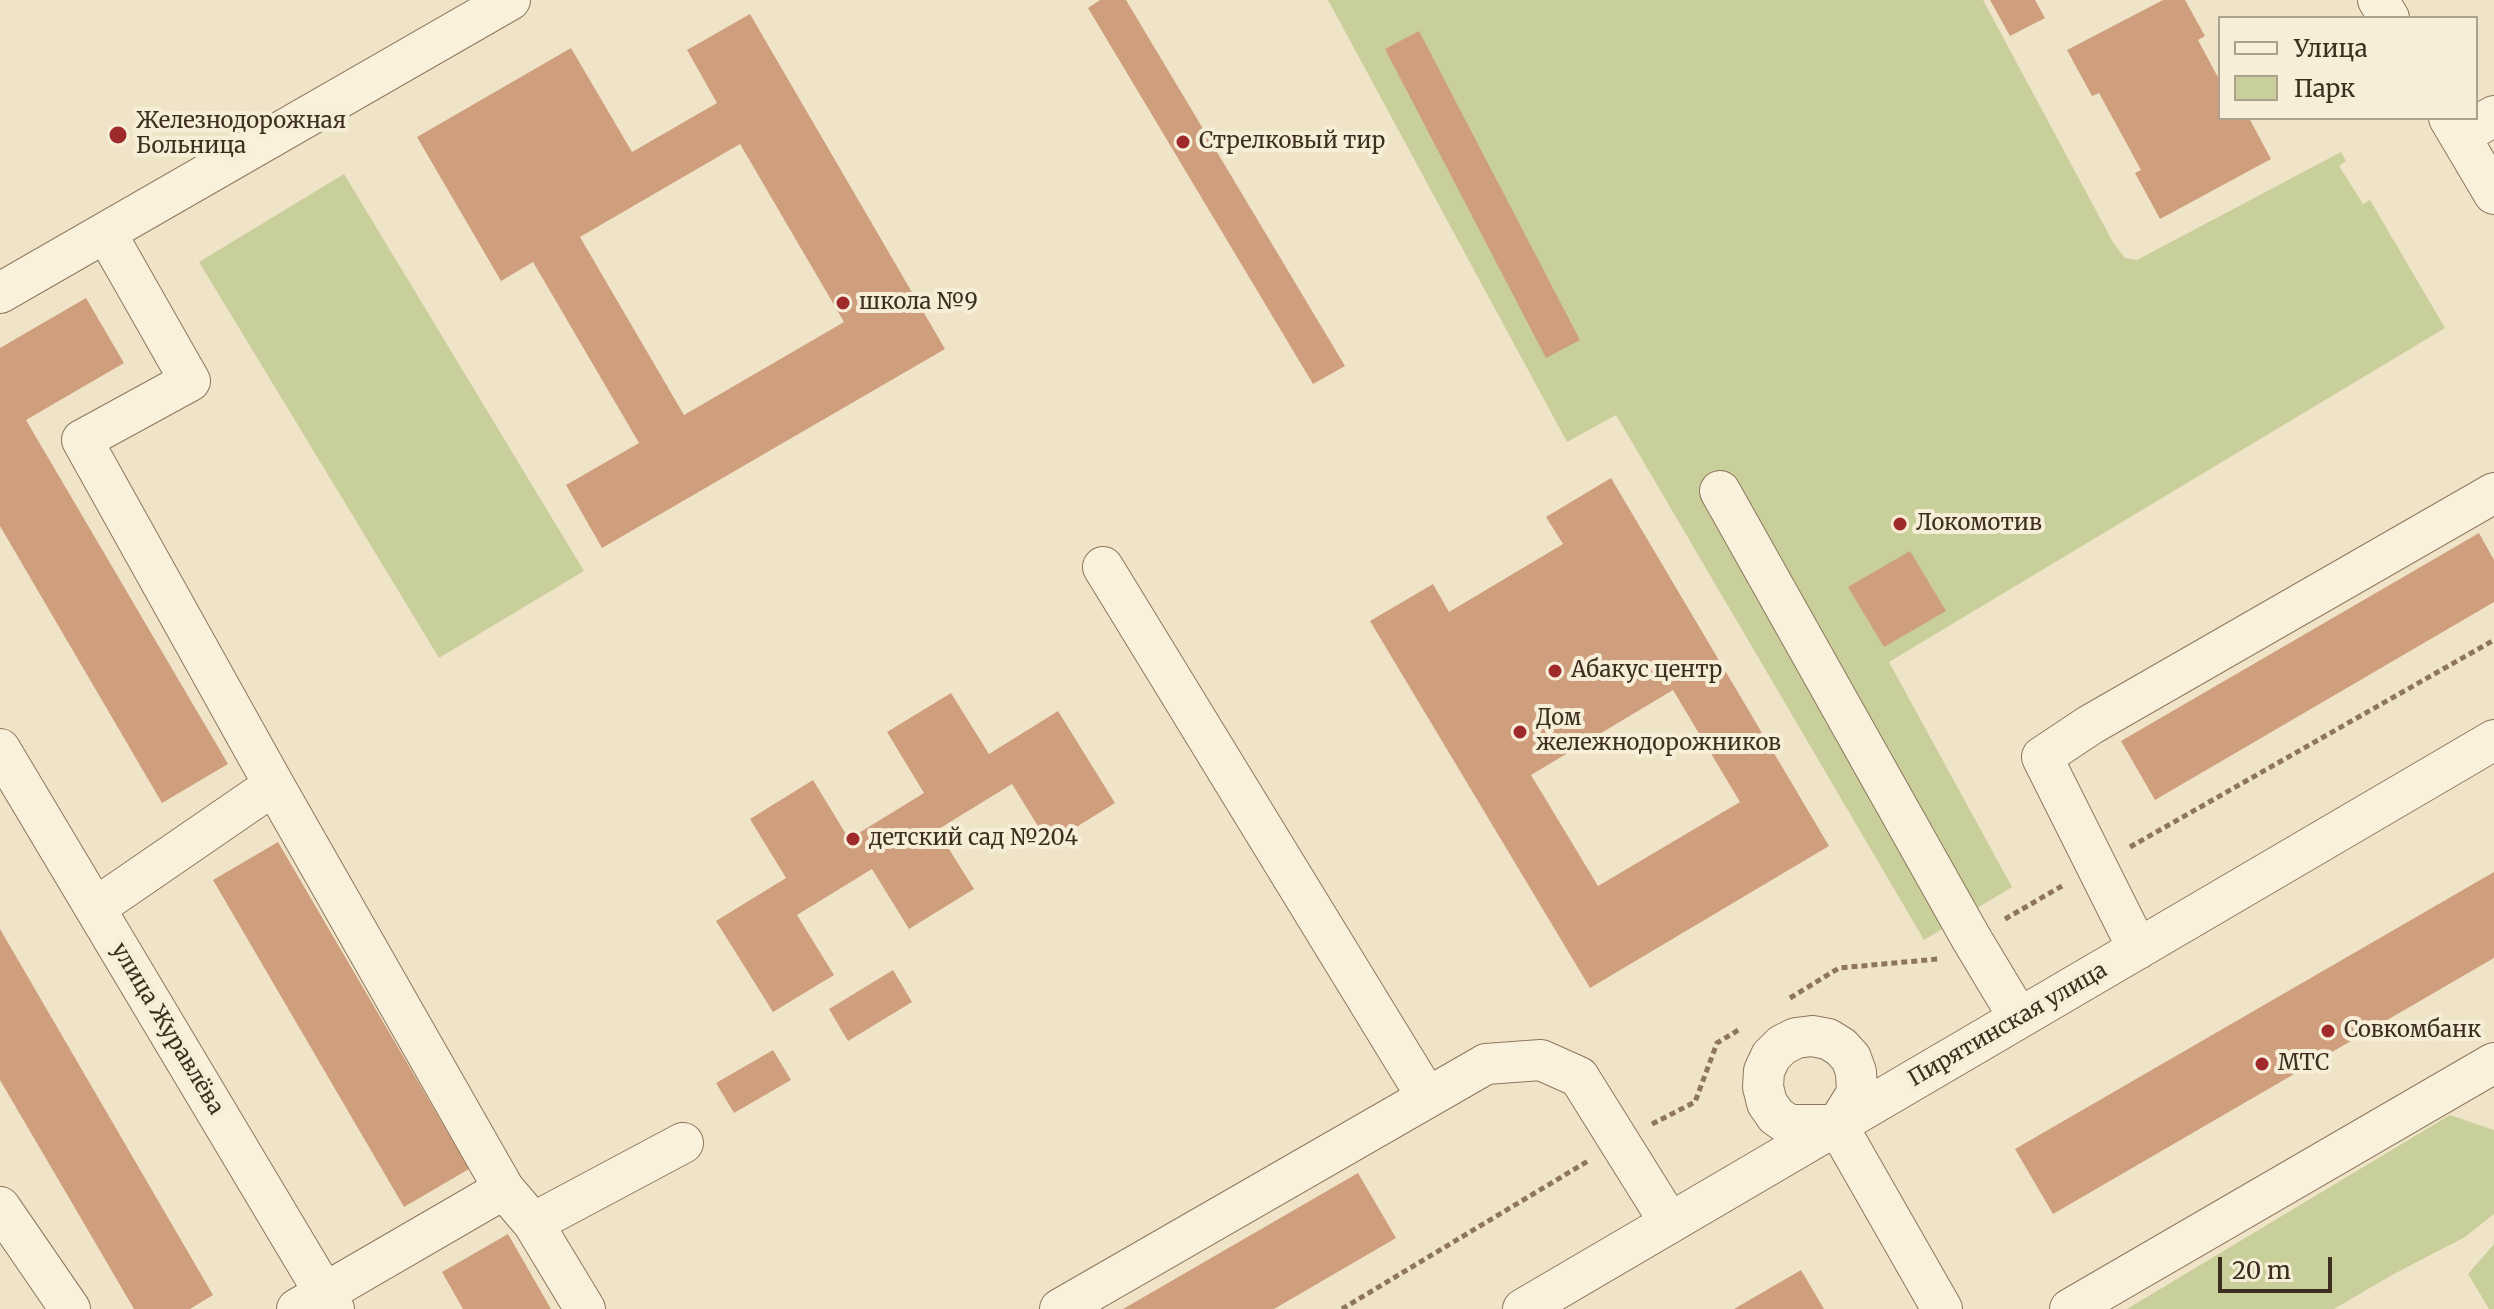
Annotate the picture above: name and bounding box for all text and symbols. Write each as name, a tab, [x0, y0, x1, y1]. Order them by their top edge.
legend	[2218, 16, 2478, 120]
text: Улица	[2294, 33, 2368, 64]
text: Парк	[2294, 73, 2355, 104]
place label: Железнодорожная Больница	[136, 109, 346, 160]
marker: Железнодорожная Больница	[107, 124, 129, 146]
place label: Стрелковый тир	[1199, 129, 1385, 155]
marker: Стрелковый тир	[1174, 133, 1192, 151]
place label: школа №9	[859, 290, 978, 316]
marker: школа №9	[834, 294, 852, 312]
place label: Локомотив	[1916, 511, 2042, 537]
marker: Локомотив	[1891, 515, 1909, 533]
place label: Абакус центр	[1571, 658, 1722, 684]
marker: Абакус центр	[1546, 662, 1564, 680]
place label: Дом жележнодорожников	[1536, 706, 1781, 758]
marker: Дом жележнодорожников	[1511, 723, 1529, 741]
place label: детский сад №204	[869, 826, 1078, 852]
marker: детский сад №204	[844, 830, 862, 848]
street label: улица Журавлёва	[105, 938, 229, 1120]
street label: Пирятинская улица	[1904, 957, 2112, 1093]
place label: Совкомбанк	[2344, 1018, 2481, 1044]
marker: Совкомбанк	[2319, 1022, 2337, 1040]
place label: МТС	[2278, 1051, 2329, 1077]
marker: МТС	[2253, 1055, 2271, 1073]
scale bar	[2222, 1241, 2336, 1291]
text: 20 m	[2232, 1255, 2291, 1286]

